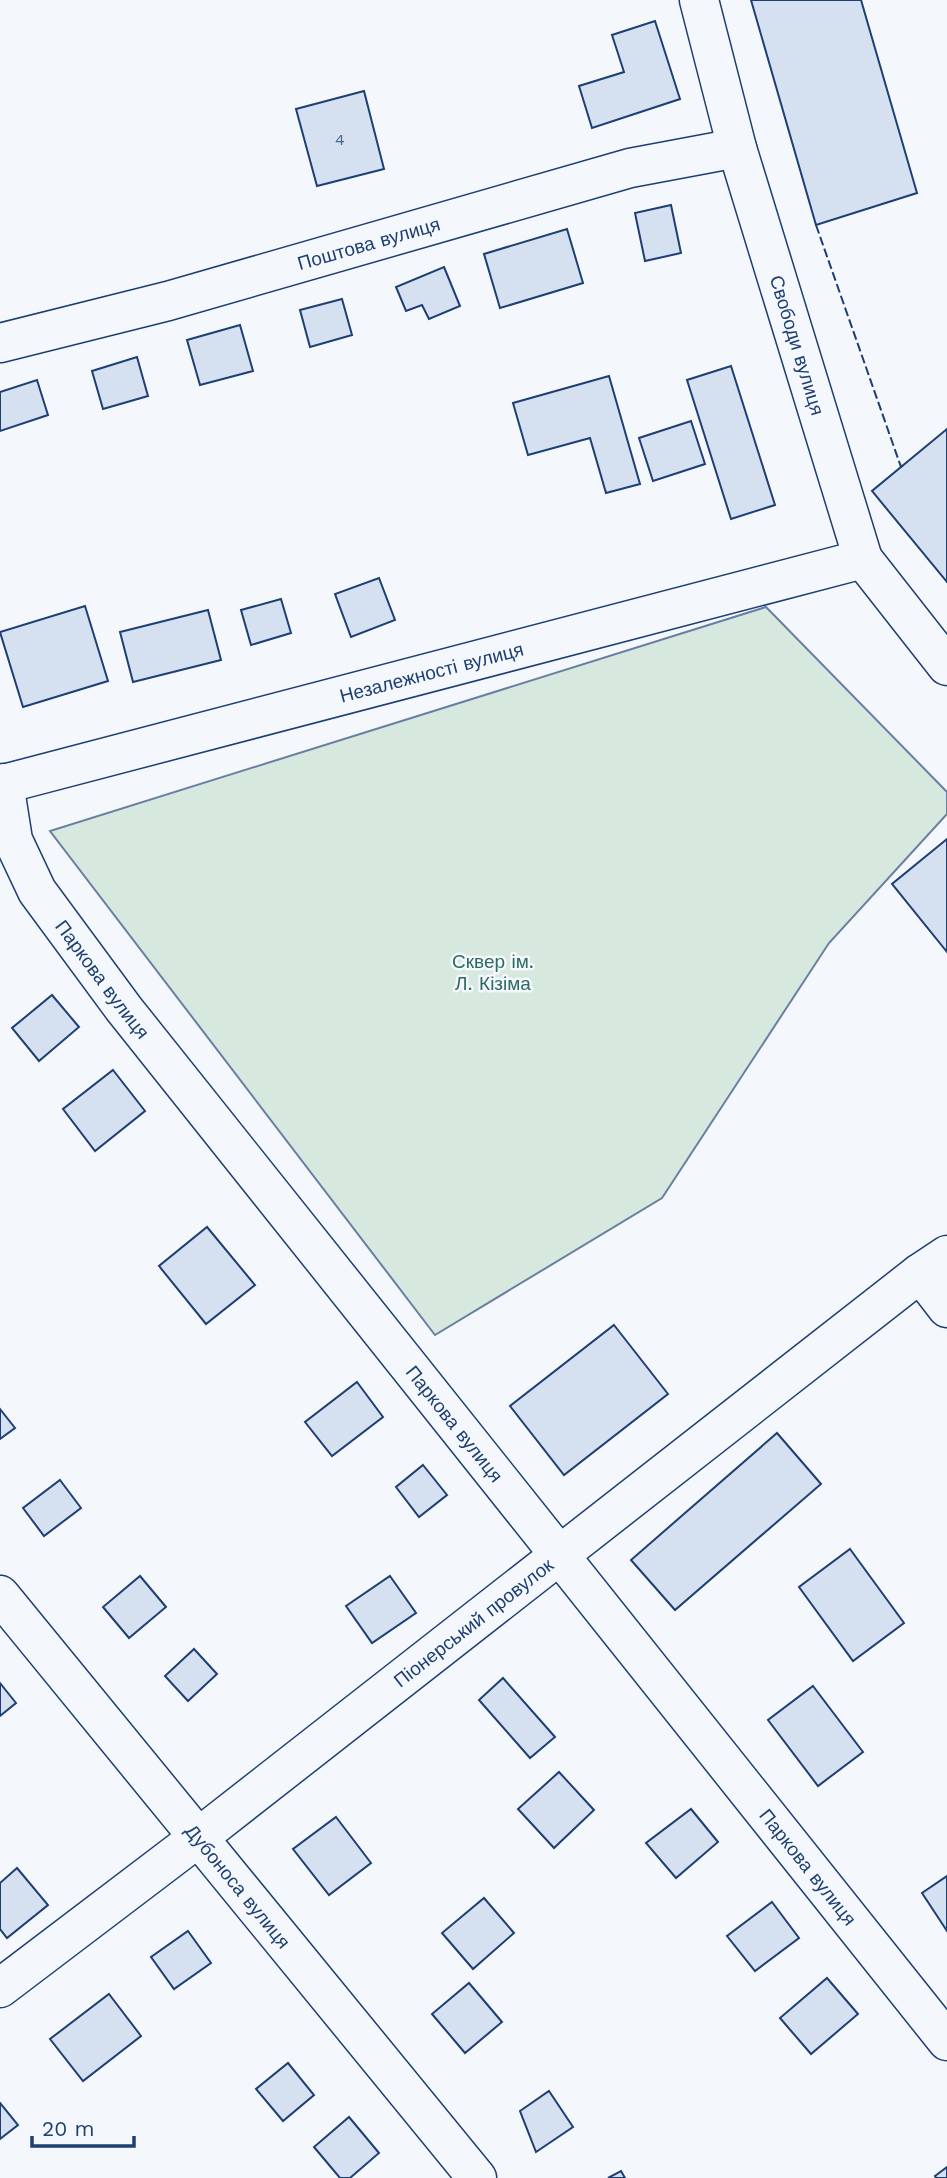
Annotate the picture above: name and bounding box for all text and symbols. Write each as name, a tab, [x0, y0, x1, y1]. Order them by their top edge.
house number: 4	[335, 130, 345, 149]
street label: Поштова вулиця	[295, 212, 443, 275]
street label: Свободи вулиця	[765, 273, 829, 418]
street label: Незалежності вулиця	[337, 637, 526, 708]
street label: Паркова вулиця	[50, 916, 154, 1044]
park label: Сквер ім. Л. Кізіма	[452, 950, 534, 995]
street label: Паркова вулиця	[401, 1361, 508, 1487]
street label: Піонерський провулок	[389, 1553, 558, 1692]
street label: Паркова вулиця	[754, 1804, 861, 1930]
street label: Дубоноса вулиця	[180, 1820, 295, 1953]
scale bar	[32, 2104, 133, 2148]
text: 20 m	[42, 2116, 94, 2141]

